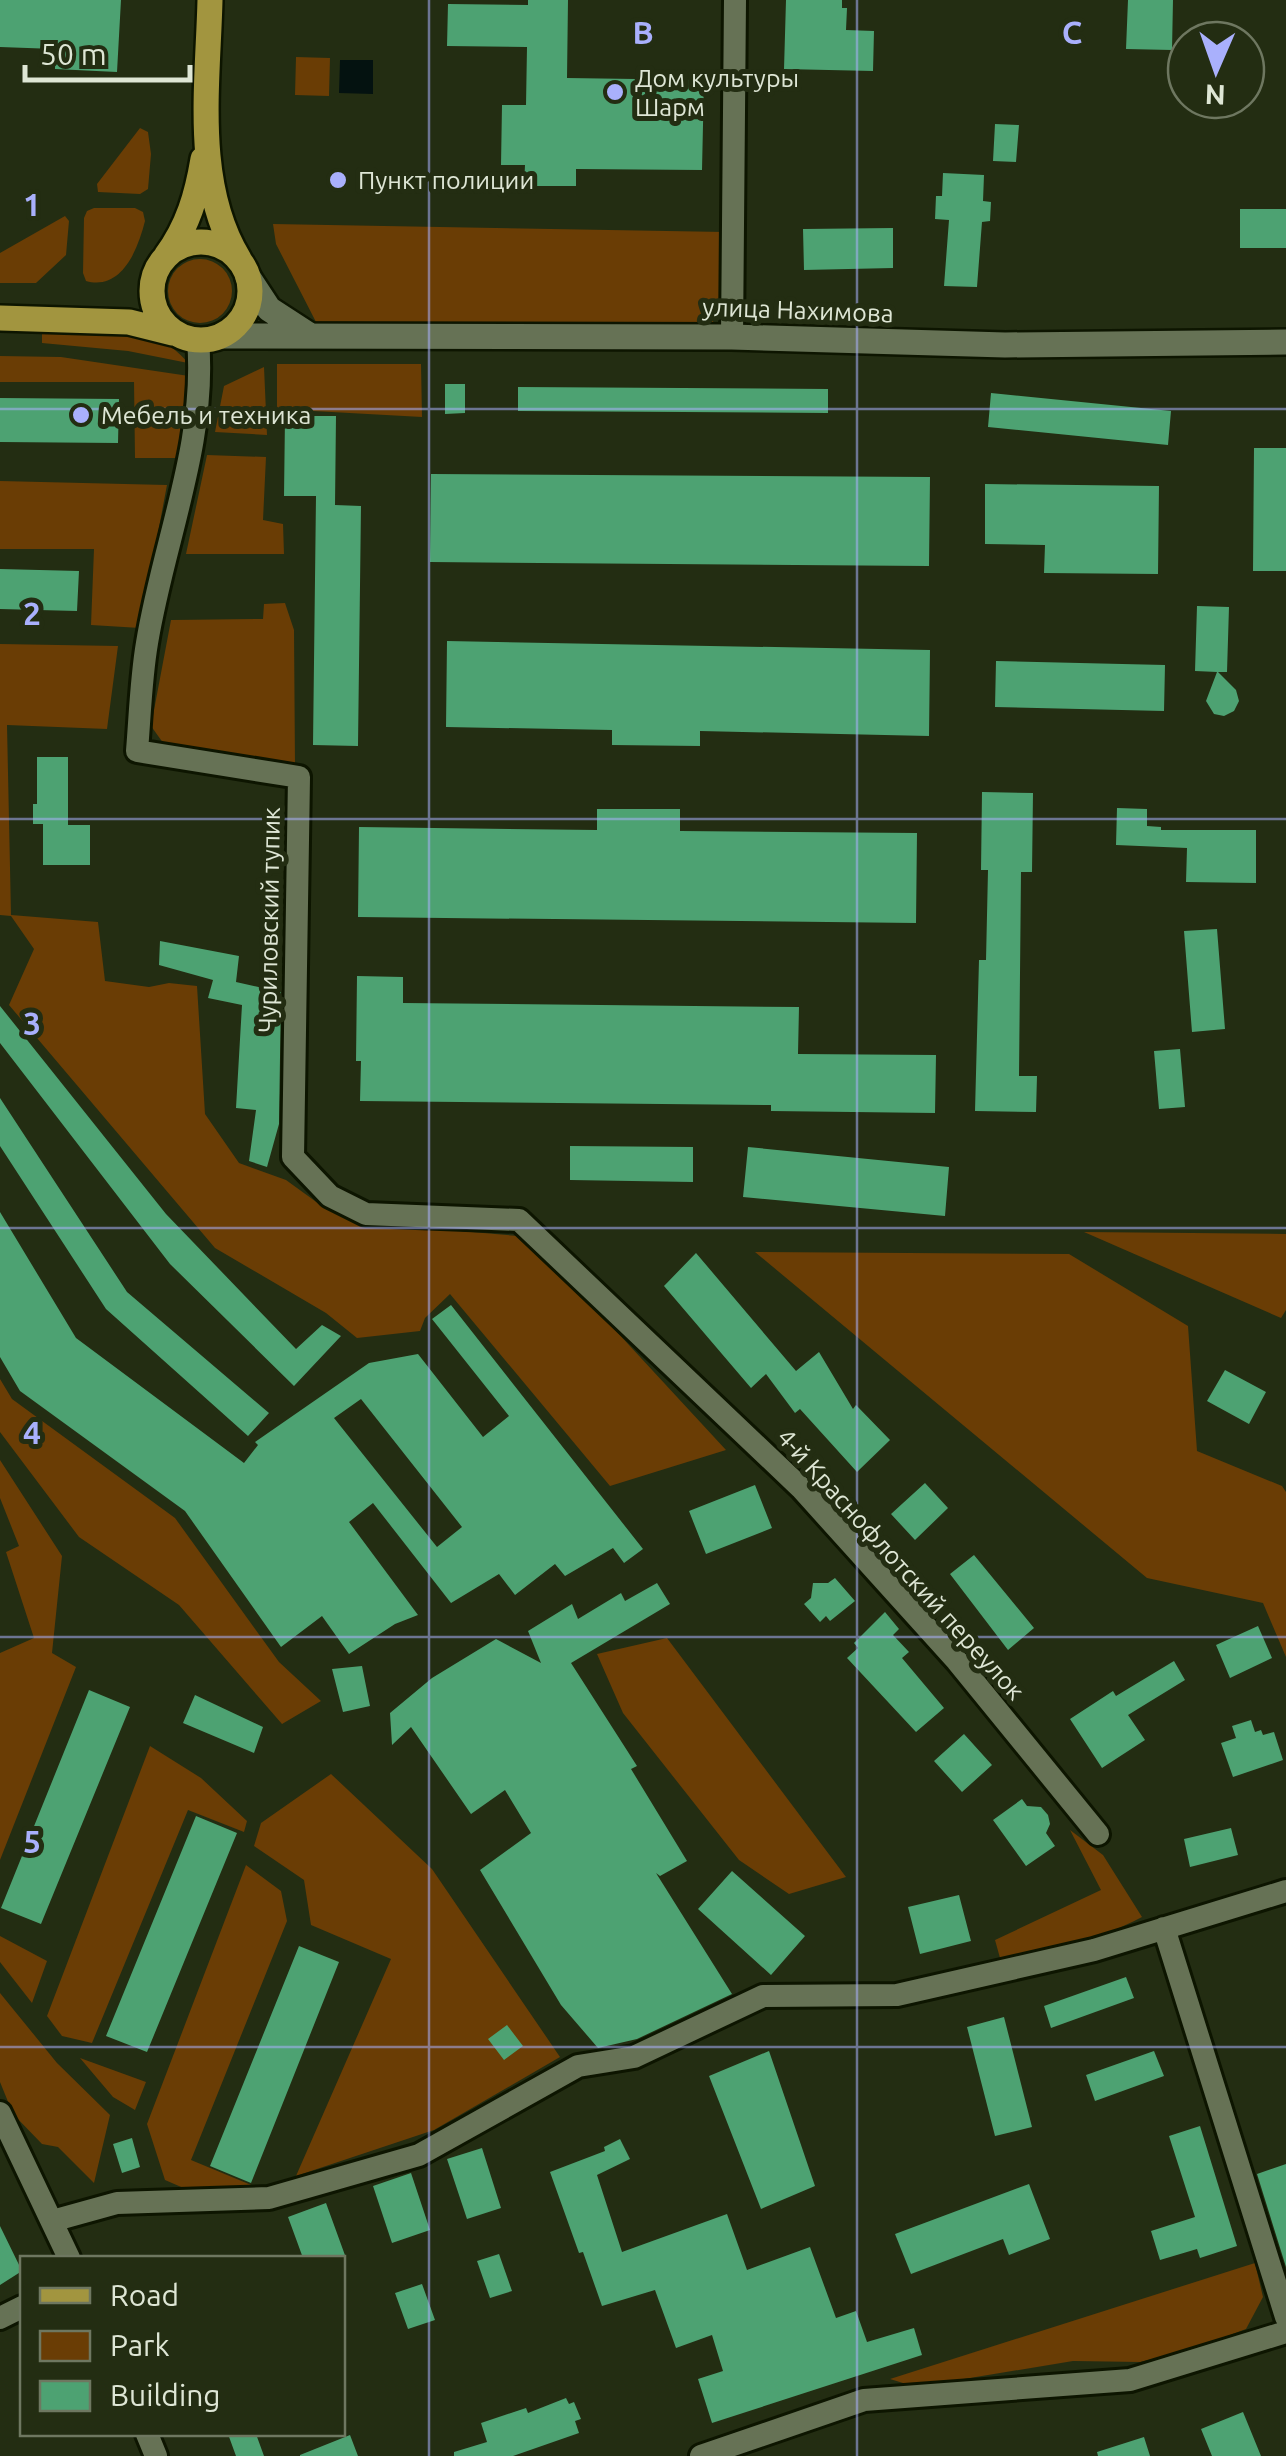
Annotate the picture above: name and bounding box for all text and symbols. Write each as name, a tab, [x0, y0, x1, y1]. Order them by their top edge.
text: B	[632, 14, 654, 50]
text: C	[1062, 14, 1082, 50]
scale bar	[25, 20, 190, 82]
north arrow	[1166, 20, 1266, 120]
text: 50 m	[40, 37, 107, 71]
place label: Дом культуры Шарм	[635, 64, 799, 121]
text: N	[1204, 80, 1226, 111]
marker: Дом культуры Шарм	[604, 81, 626, 103]
place label: Пункт полиции	[358, 166, 534, 194]
marker: Пункт полиции	[327, 169, 349, 191]
text: 1	[23, 186, 41, 222]
street label: улица Нахимова	[702, 293, 894, 327]
place label: Мебель и техника	[101, 401, 311, 429]
marker: Мебель и техника	[70, 404, 92, 426]
text: 2	[23, 595, 41, 631]
street label: Чуриловский тупик	[253, 807, 285, 1033]
text: 3	[23, 1005, 41, 1041]
text: 4	[23, 1414, 41, 1450]
street label: 4-й Краснофлотский переулок	[772, 1423, 1030, 1705]
text: 5	[23, 1823, 41, 1859]
legend	[20, 2256, 345, 2436]
text: Road	[110, 2278, 179, 2312]
text: Park	[110, 2328, 170, 2362]
text: Building	[110, 2378, 221, 2412]

